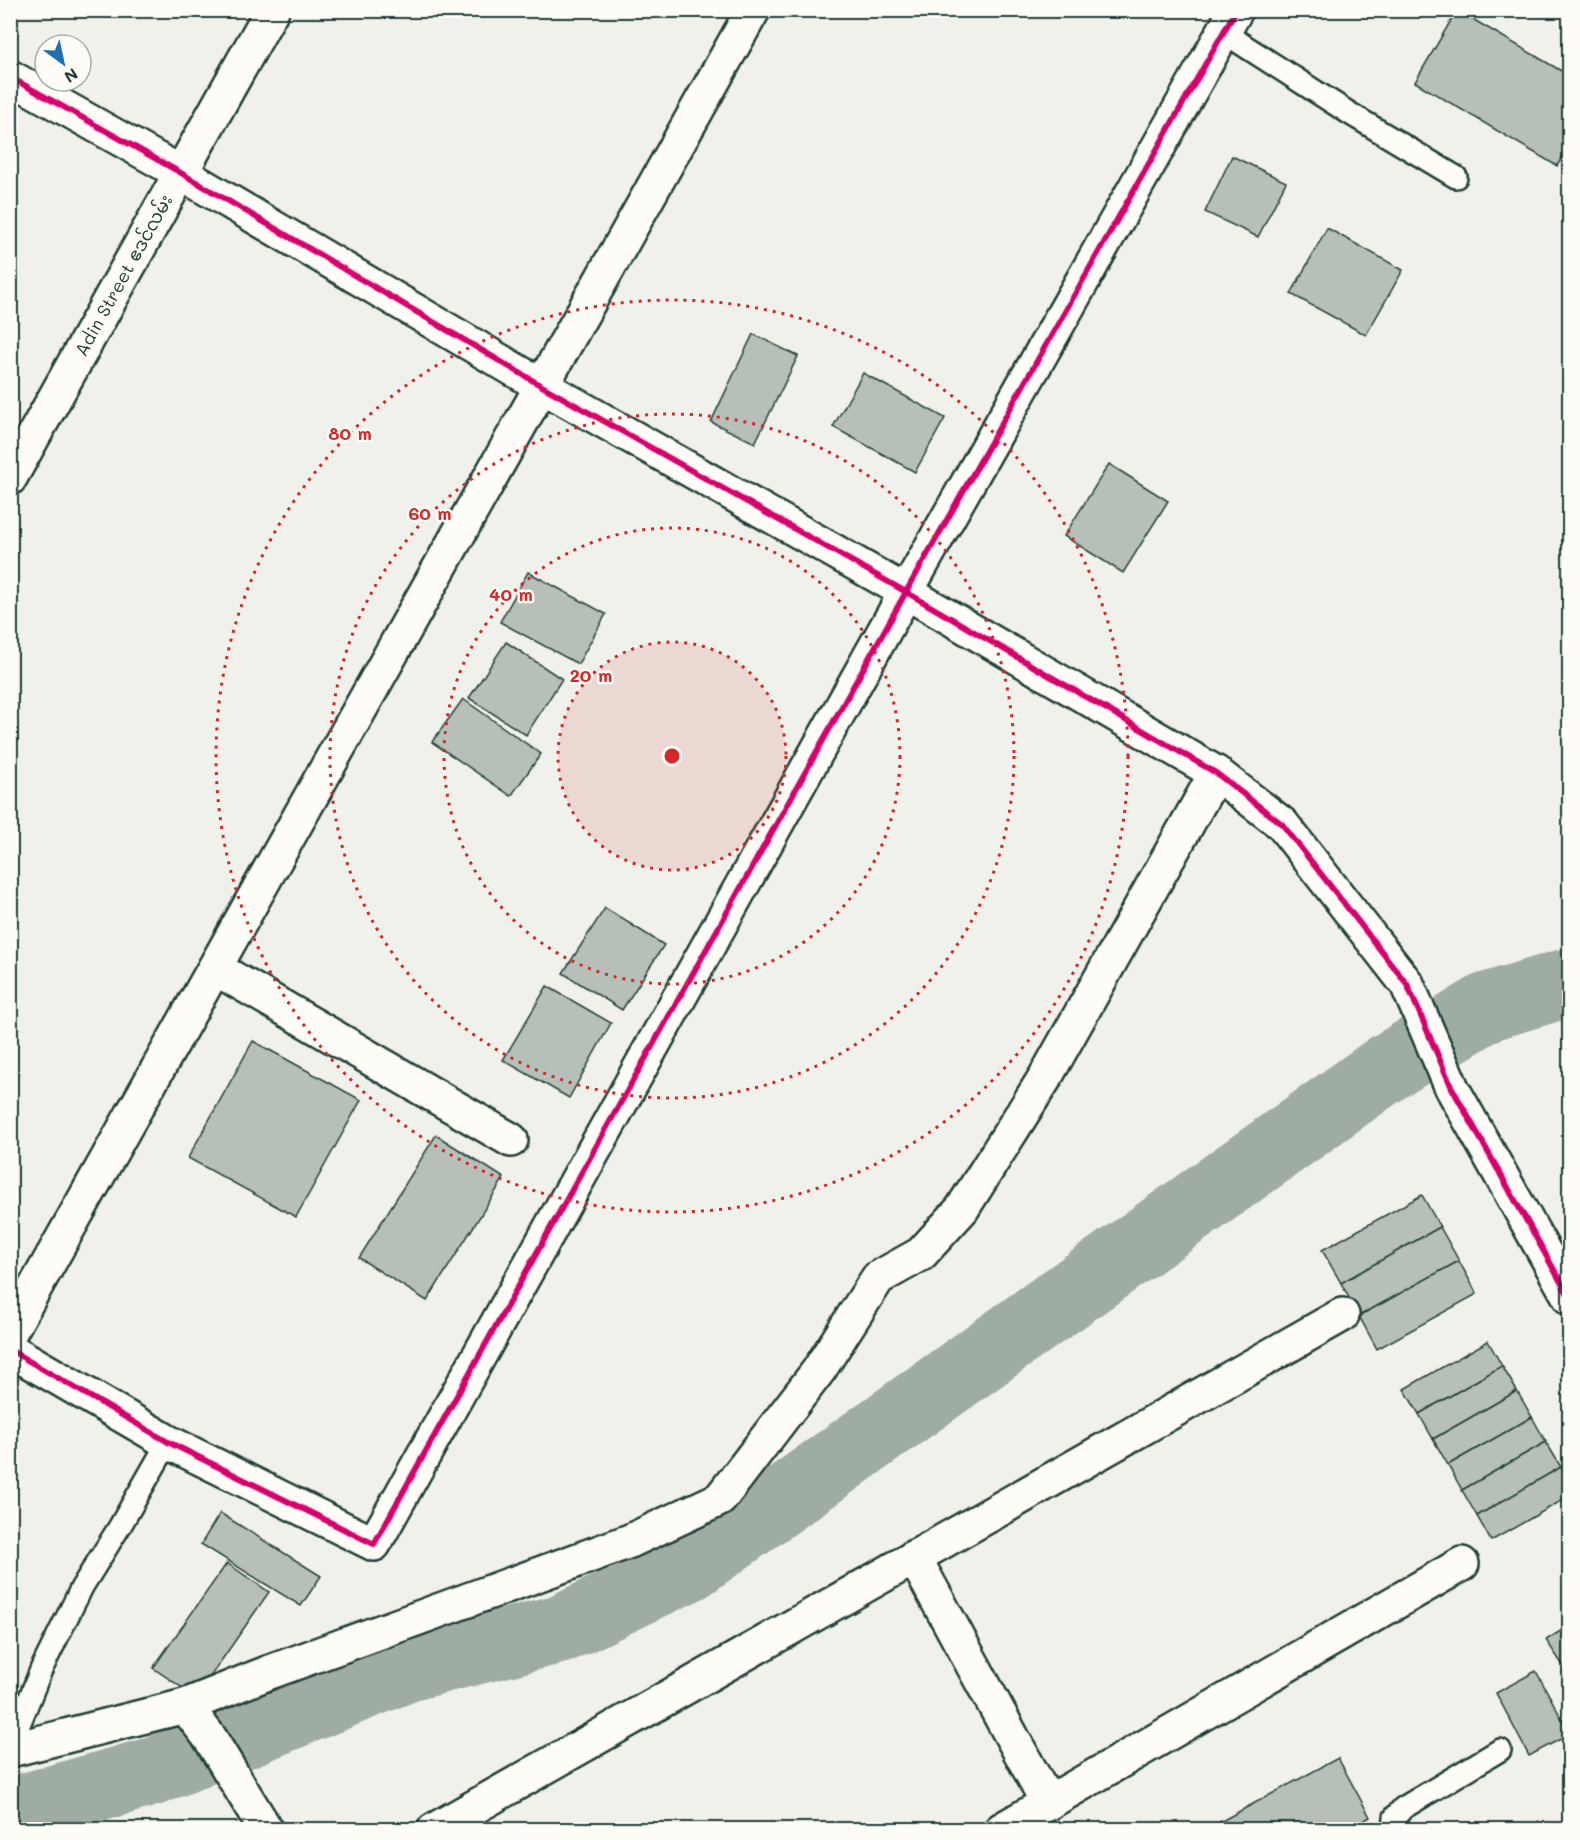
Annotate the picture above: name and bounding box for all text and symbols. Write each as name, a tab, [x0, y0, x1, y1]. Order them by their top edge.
north arrow	[33, 33, 93, 93]
text: N	[61, 64, 82, 88]
street label: Adin Street ဧဒင်လမ်း	[69, 190, 177, 360]
text: 80 m	[328, 421, 372, 445]
text: 60 m	[408, 501, 452, 525]
text: 40 m	[489, 582, 533, 606]
text: 20 m	[570, 663, 612, 687]
centre of rings	[662, 746, 682, 766]

